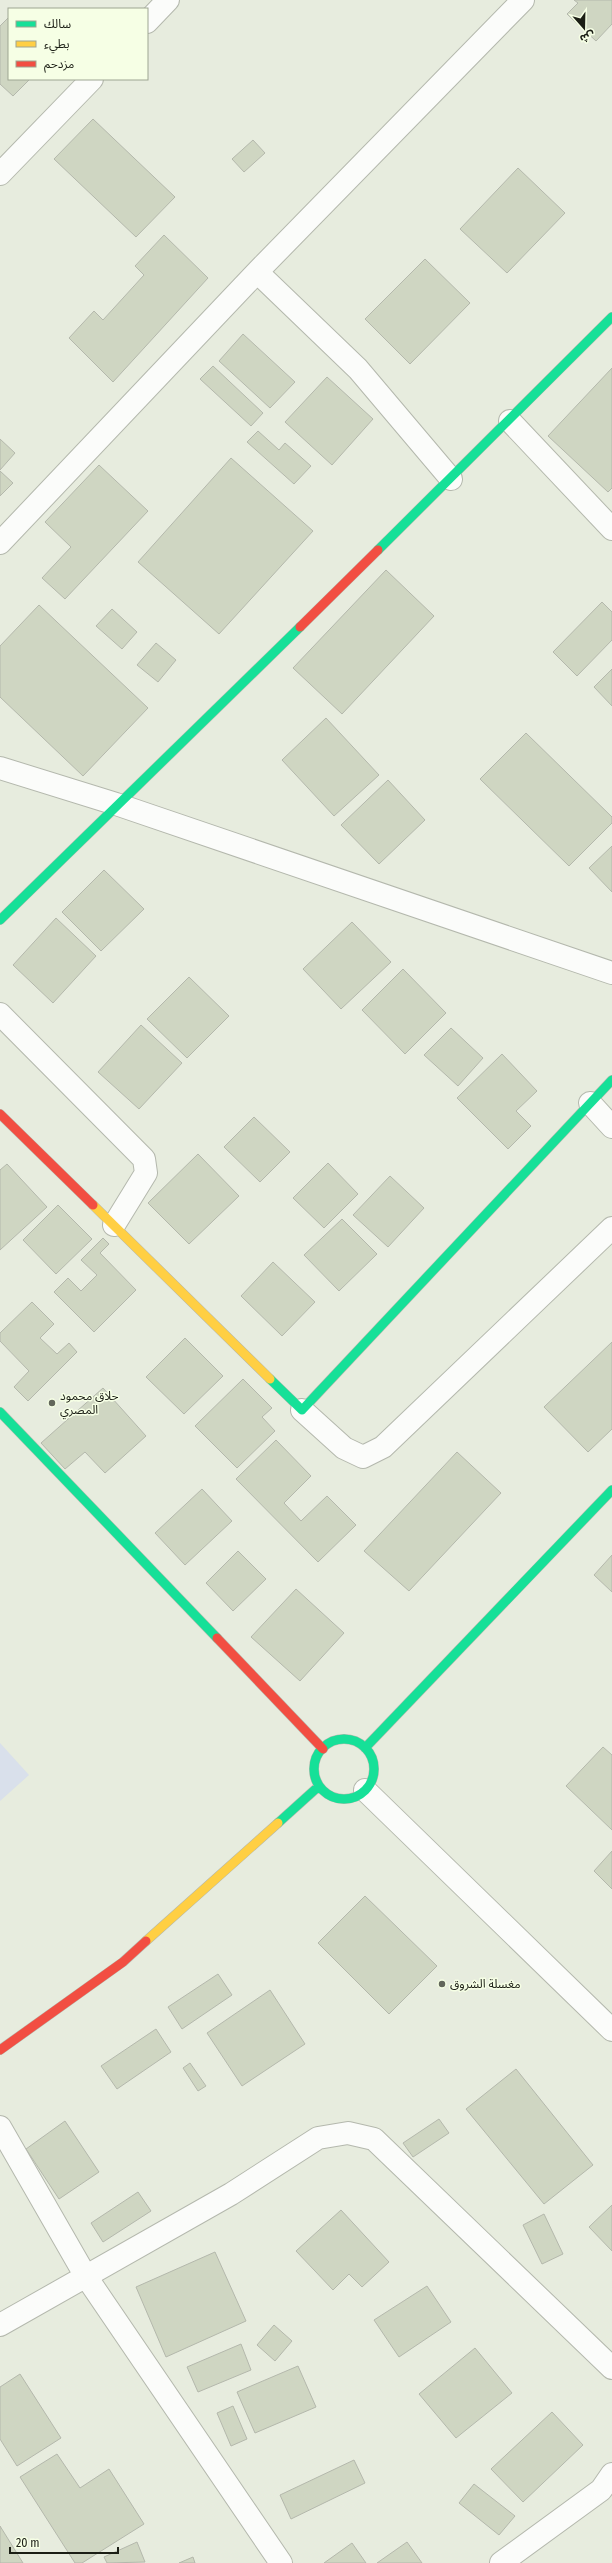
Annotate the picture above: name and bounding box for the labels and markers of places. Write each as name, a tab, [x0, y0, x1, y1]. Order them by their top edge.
place label: حلاق محمود المصري	[60, 1389, 119, 1420]
marker: حلاق محمود المصري	[47, 1398, 57, 1408]
place label: مغسلة الشروق	[450, 1977, 521, 1991]
marker: مغسلة الشروق	[437, 1979, 447, 1989]

